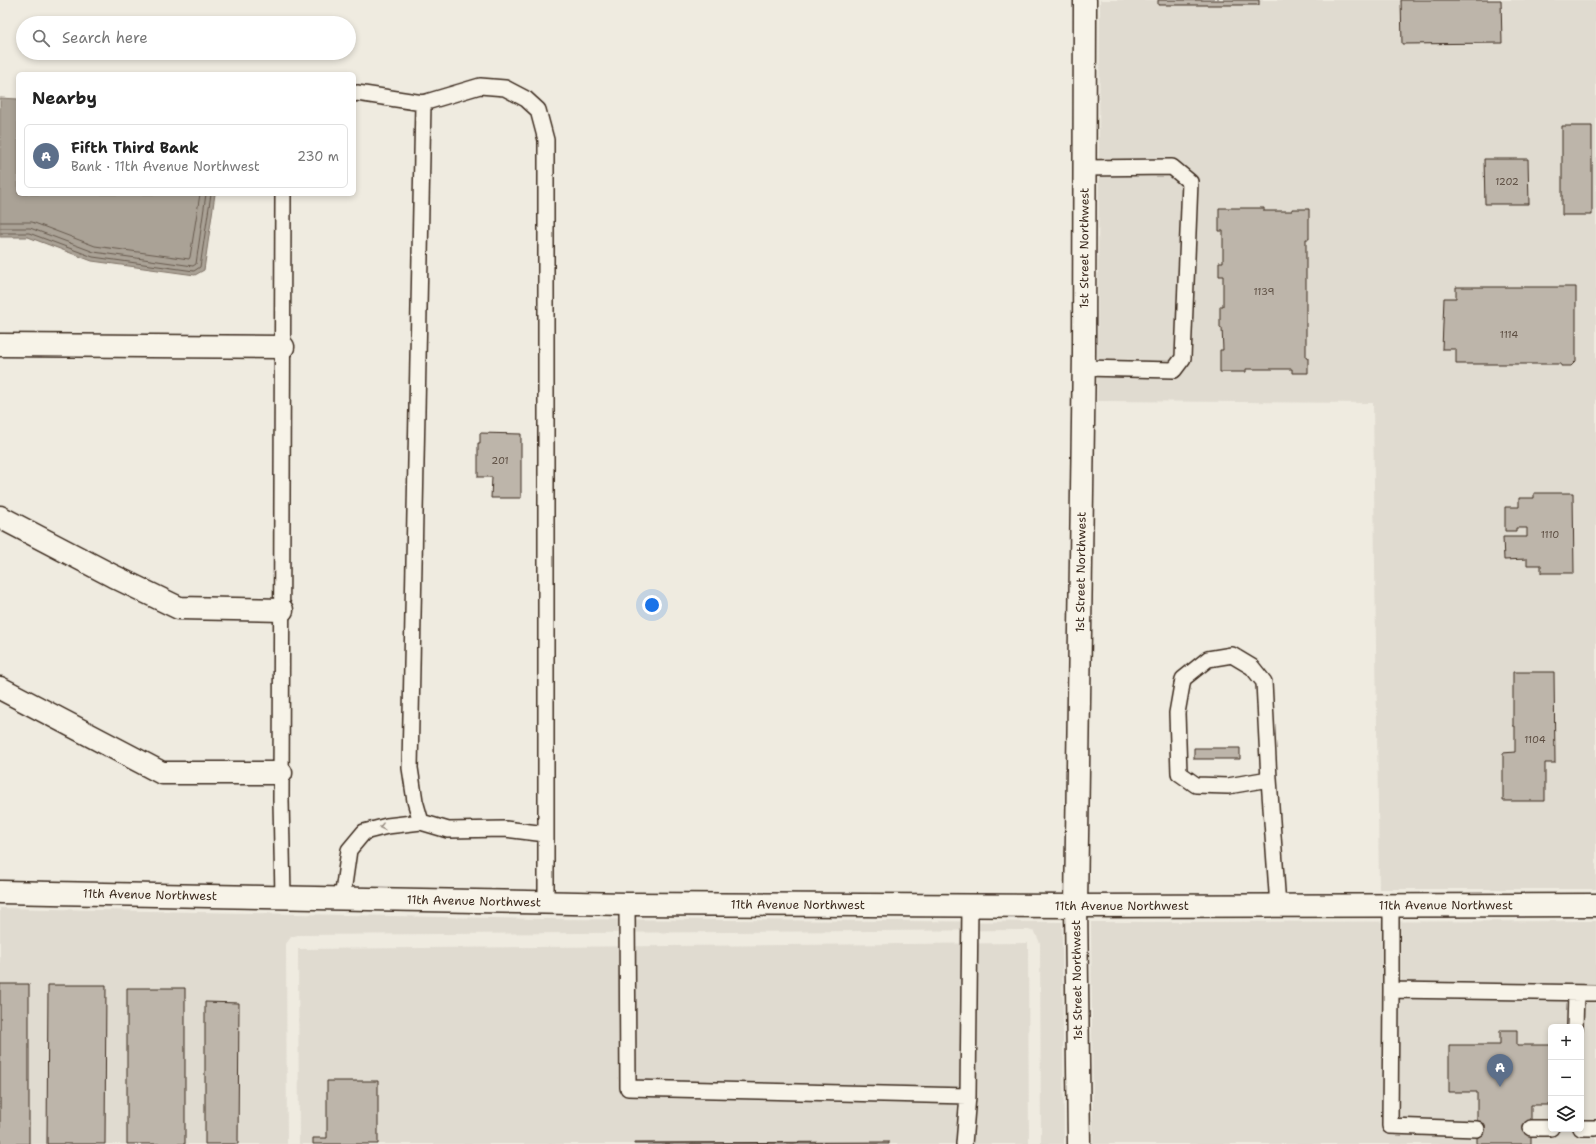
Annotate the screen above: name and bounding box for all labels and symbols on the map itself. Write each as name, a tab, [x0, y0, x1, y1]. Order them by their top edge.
house number: 1202	[1495, 175, 1519, 188]
street label: 1st Street Northwest	[1076, 188, 1092, 308]
house number: 1139	[1254, 285, 1275, 298]
house number: 1114	[1500, 328, 1518, 341]
house number: 201	[491, 454, 509, 467]
street label: 1st Street Northwest	[1072, 512, 1090, 633]
house number: 1110	[1541, 528, 1559, 541]
your location	[642, 595, 662, 615]
house number: 1104	[1524, 733, 1546, 746]
one-way arrow	[379, 822, 386, 831]
street label: 11th Avenue Northwest	[83, 886, 217, 904]
street label: 11th Avenue Northwest	[407, 892, 541, 910]
street label: 11th Avenue Northwest	[731, 896, 865, 913]
street label: 11th Avenue Northwest	[1379, 897, 1513, 913]
street label: 11th Avenue Northwest	[1055, 898, 1189, 914]
street label: 1st Street Northwest	[1068, 920, 1086, 1040]
pin: A	[1487, 1054, 1513, 1087]

